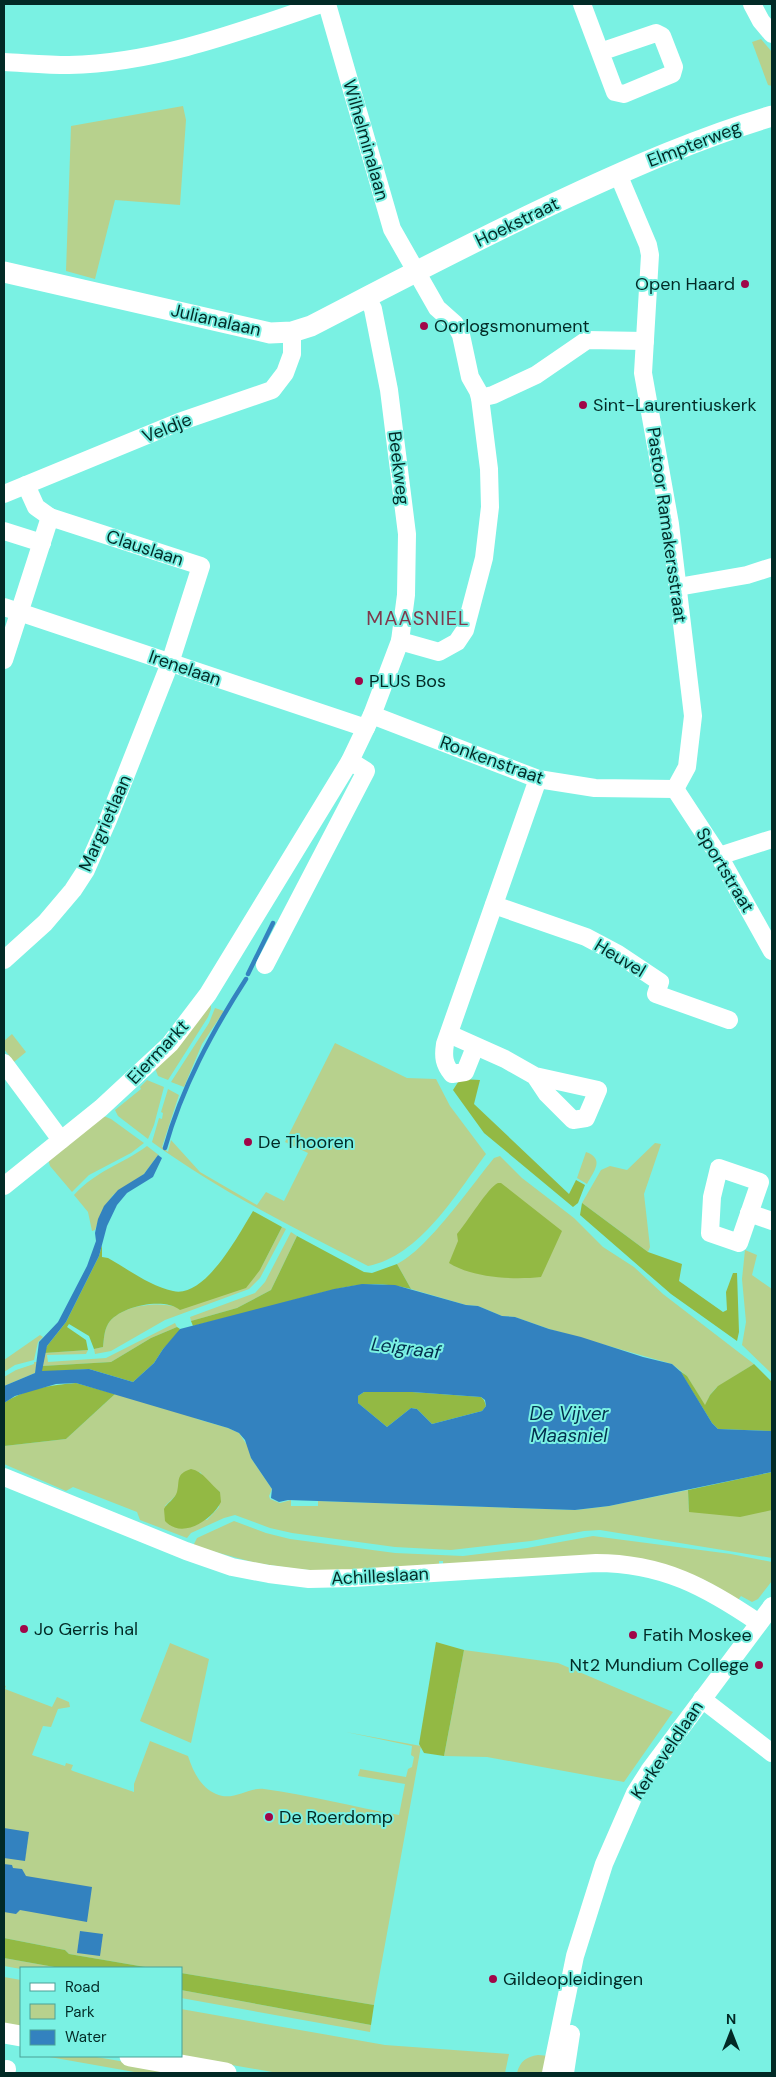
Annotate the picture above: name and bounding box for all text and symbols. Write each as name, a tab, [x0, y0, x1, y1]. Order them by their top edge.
street label: Wilhelminalaan	[337, 77, 395, 203]
street label: Elmpterweg	[644, 115, 744, 173]
street label: Hoekstraat	[471, 191, 563, 253]
place label: Open Haard	[635, 272, 735, 296]
marker: Open Haard	[739, 278, 751, 290]
street label: Julianalaan	[169, 298, 263, 342]
place label: Oorlogsmonument	[434, 314, 590, 338]
marker: Oorlogsmonument	[418, 320, 430, 332]
place label: Sint-Laurentiuskerk	[593, 393, 756, 417]
marker: Sint-Laurentiuskerk	[577, 399, 589, 411]
street label: Veldje	[139, 407, 195, 449]
street label: Pastoor Ramakersstraat	[641, 426, 693, 624]
street label: Beekweg	[383, 430, 415, 506]
street label: Clauslaan	[103, 524, 187, 572]
district label: MAASNIEL	[366, 605, 470, 631]
street label: Irenelaan	[146, 644, 224, 692]
place label: PLUS Bos	[369, 669, 446, 693]
marker: PLUS Bos	[353, 675, 365, 687]
street label: Ronkenstraat	[437, 730, 547, 790]
street label: Margrietlaan	[73, 771, 137, 875]
street label: Sportstraat	[690, 823, 760, 917]
street label: Heuvel	[590, 933, 650, 983]
street label: Eiermarkt	[122, 1015, 194, 1089]
place label: De Thooren	[258, 1130, 354, 1154]
marker: De Thooren	[242, 1136, 254, 1148]
water label: Leigraaf	[370, 1331, 444, 1365]
water label: De Vijver Maasniel	[529, 1401, 610, 1448]
street label: Achilleslaan	[331, 1561, 429, 1591]
place label: Jo Gerris hal	[34, 1617, 138, 1641]
marker: Jo Gerris hal	[18, 1623, 30, 1635]
place label: Fatih Moskee	[643, 1623, 752, 1647]
marker: Fatih Moskee	[627, 1629, 639, 1641]
place label: Nt2 Mundium College	[570, 1653, 749, 1677]
marker: Nt2 Mundium College	[753, 1659, 765, 1671]
street label: Kerkeveldlaan	[625, 1696, 709, 1804]
place label: De Roerdomp	[279, 1805, 393, 1829]
marker: De Roerdomp	[263, 1811, 275, 1823]
legend	[20, 1967, 182, 2057]
place label: Gildeopleidingen	[503, 1967, 643, 1991]
marker: Gildeopleidingen	[487, 1973, 499, 1985]
text: Road	[65, 1977, 100, 1997]
text: Park	[65, 2002, 95, 2022]
north arrow	[706, 2007, 756, 2057]
text: N	[726, 2010, 736, 2028]
text: Water	[65, 2027, 107, 2047]

